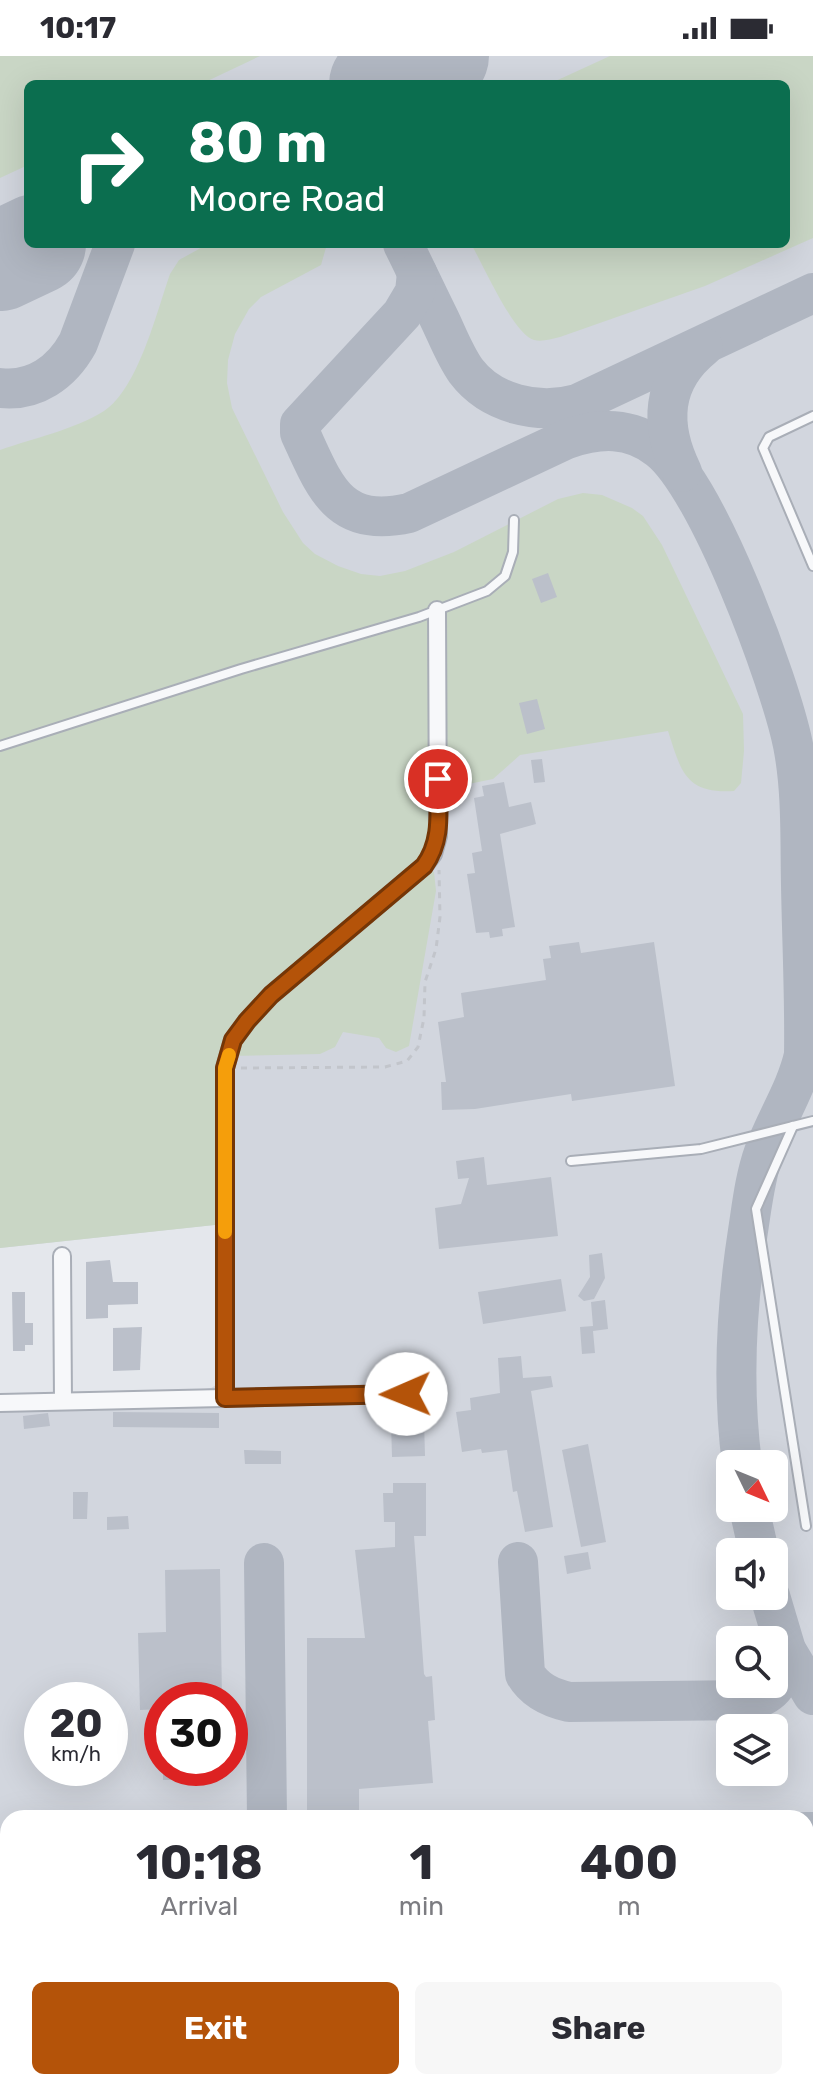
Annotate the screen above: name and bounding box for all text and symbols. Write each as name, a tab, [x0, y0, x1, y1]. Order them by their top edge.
text: 10:17	[40, 10, 116, 46]
text: 80 m	[188, 110, 327, 176]
icon: right	[56, 112, 160, 216]
text: Moore Road	[188, 177, 386, 220]
pin	[404, 745, 472, 813]
icon: arrive	[416, 757, 460, 801]
position arrow	[364, 1352, 448, 1436]
north arrow	[716, 1450, 788, 1522]
map controls	[716, 1450, 788, 1786]
button: sound	[716, 1538, 788, 1610]
button: search	[716, 1626, 788, 1698]
speed limit sign: 30	[144, 1682, 248, 1786]
text: 20	[49, 1700, 103, 1747]
button: layers	[716, 1714, 788, 1786]
text: km/h	[51, 1742, 101, 1766]
text: 10:18	[136, 1834, 263, 1891]
text: 1	[409, 1834, 433, 1891]
text: 400	[580, 1834, 678, 1891]
text: Arrival	[160, 1891, 238, 1922]
text: min	[399, 1891, 444, 1922]
text: m	[617, 1891, 641, 1922]
button: Exit	[32, 1982, 399, 2074]
button: Share	[415, 1982, 782, 2074]

